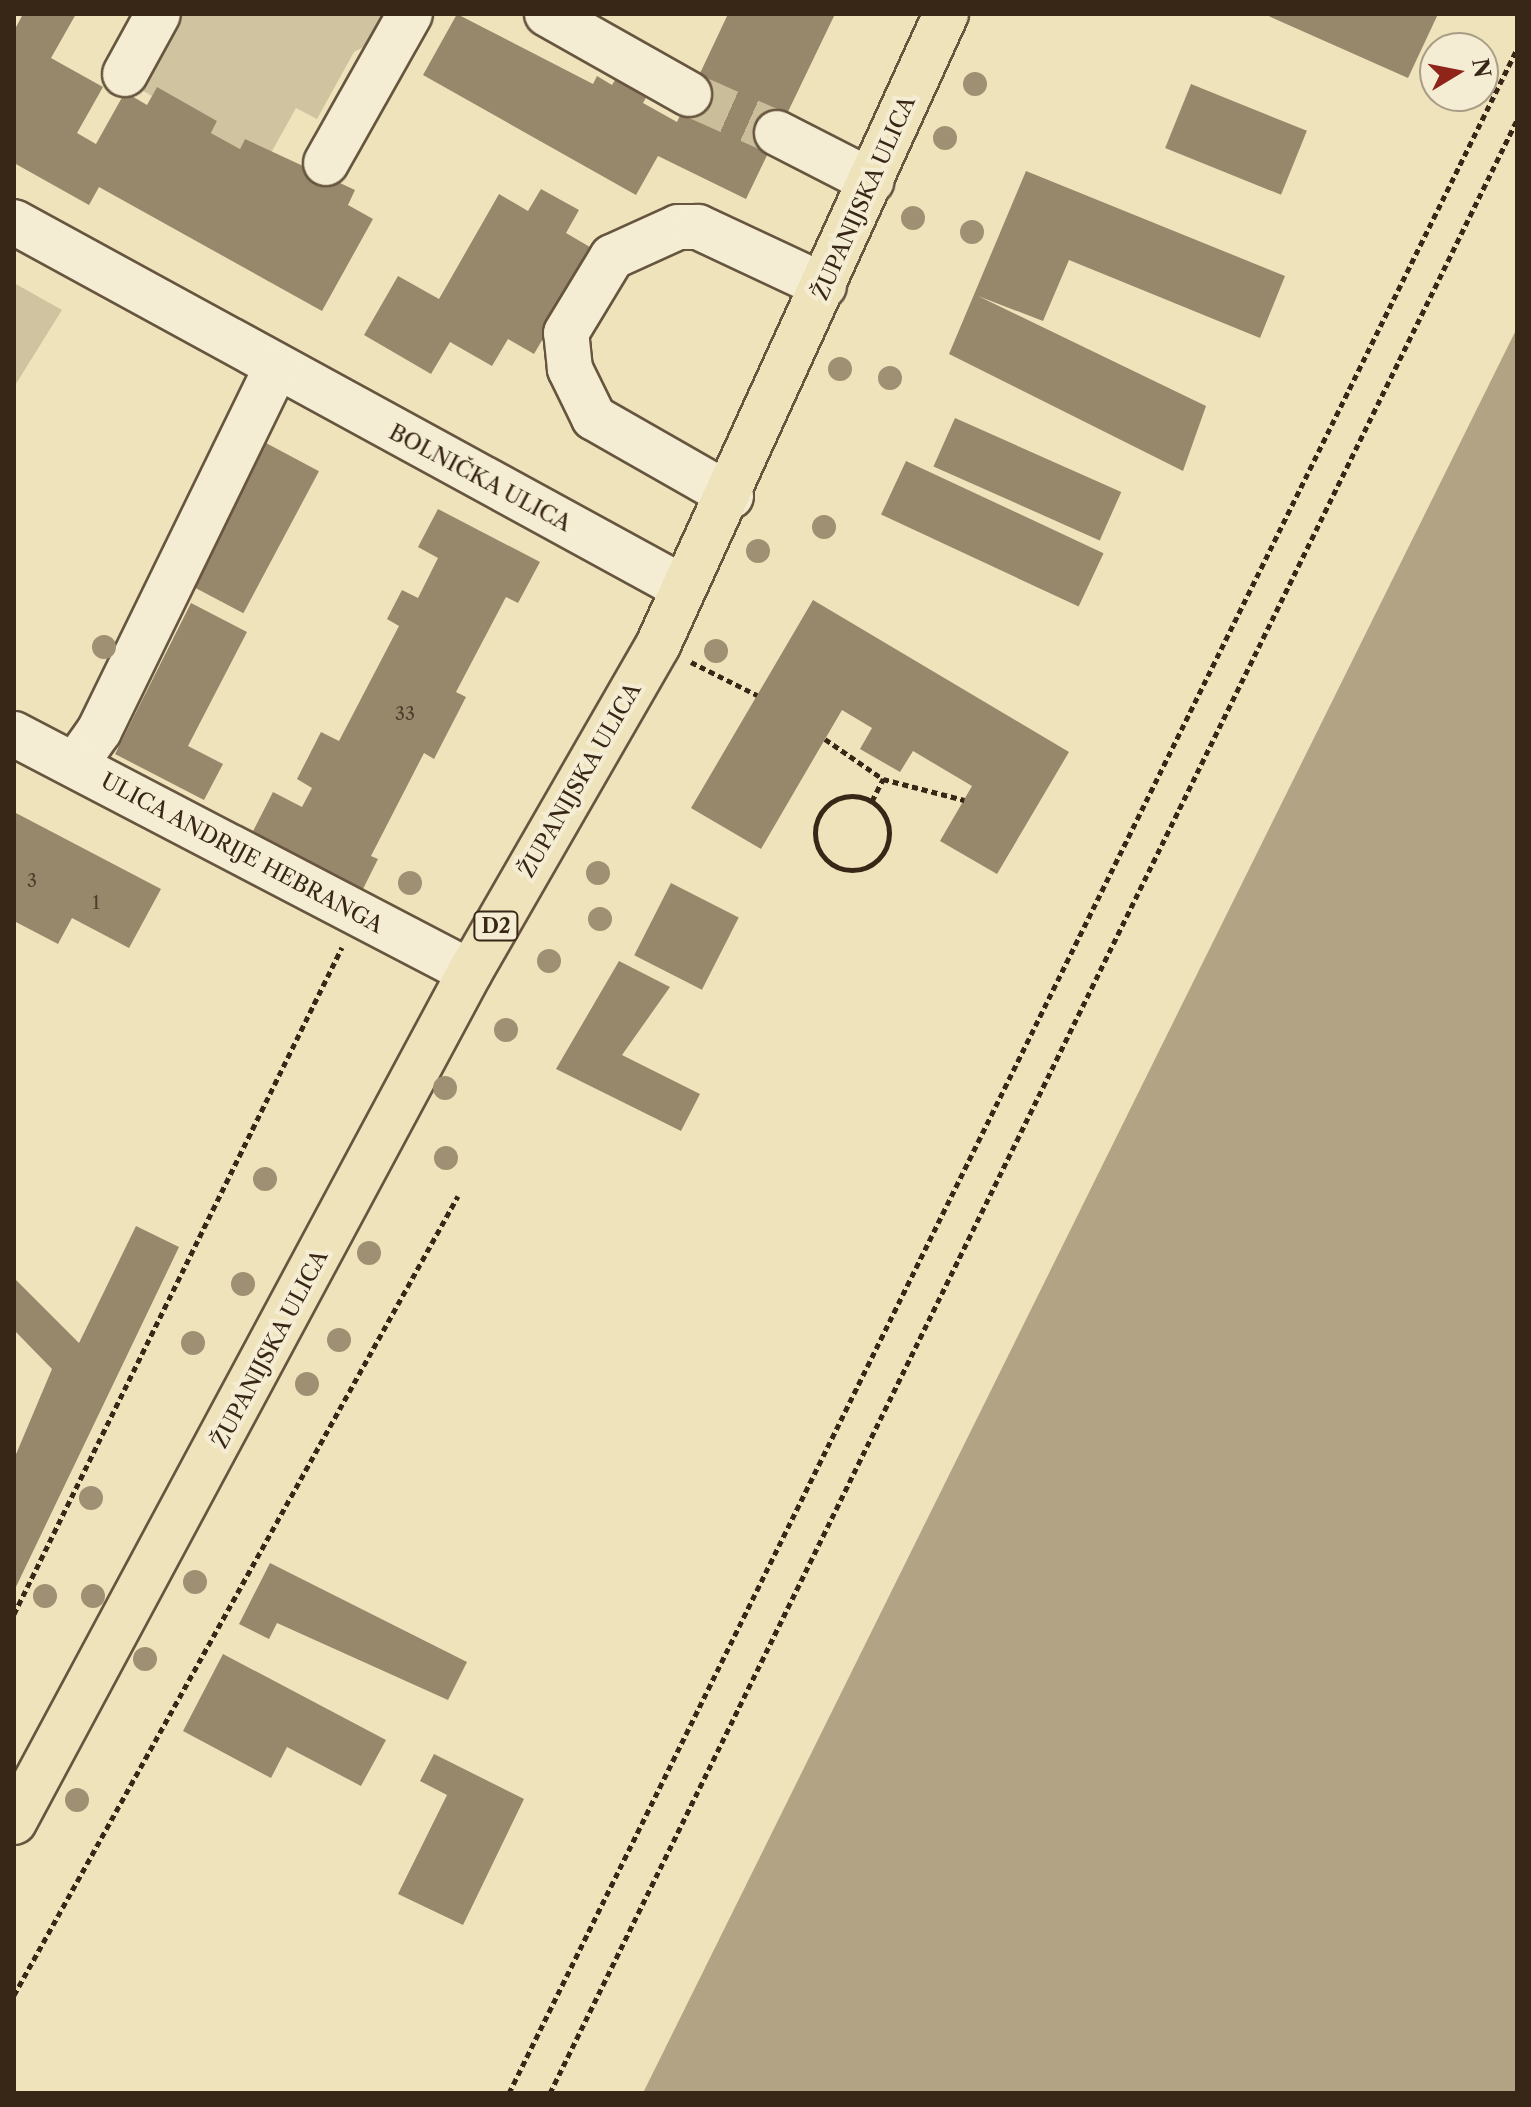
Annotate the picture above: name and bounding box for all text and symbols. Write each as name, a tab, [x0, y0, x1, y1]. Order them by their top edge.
north arrow	[1419, 32, 1499, 112]
text: N	[1466, 56, 1496, 80]
street label: ŽUPANIJSKA ULICA	[807, 92, 921, 304]
street label: BOLNIČKA ULICA	[384, 419, 576, 537]
street label: ŽUPANIJSKA ULICA	[513, 678, 647, 882]
house number: 33	[395, 703, 415, 725]
street label: ULICA ANDRIJE HEBRANGA	[96, 767, 388, 939]
house number: 3	[27, 870, 37, 892]
house number: 1	[92, 892, 100, 914]
road number: D2	[472, 910, 520, 942]
street label: ŽUPANIJSKA ULICA	[206, 1245, 334, 1453]

